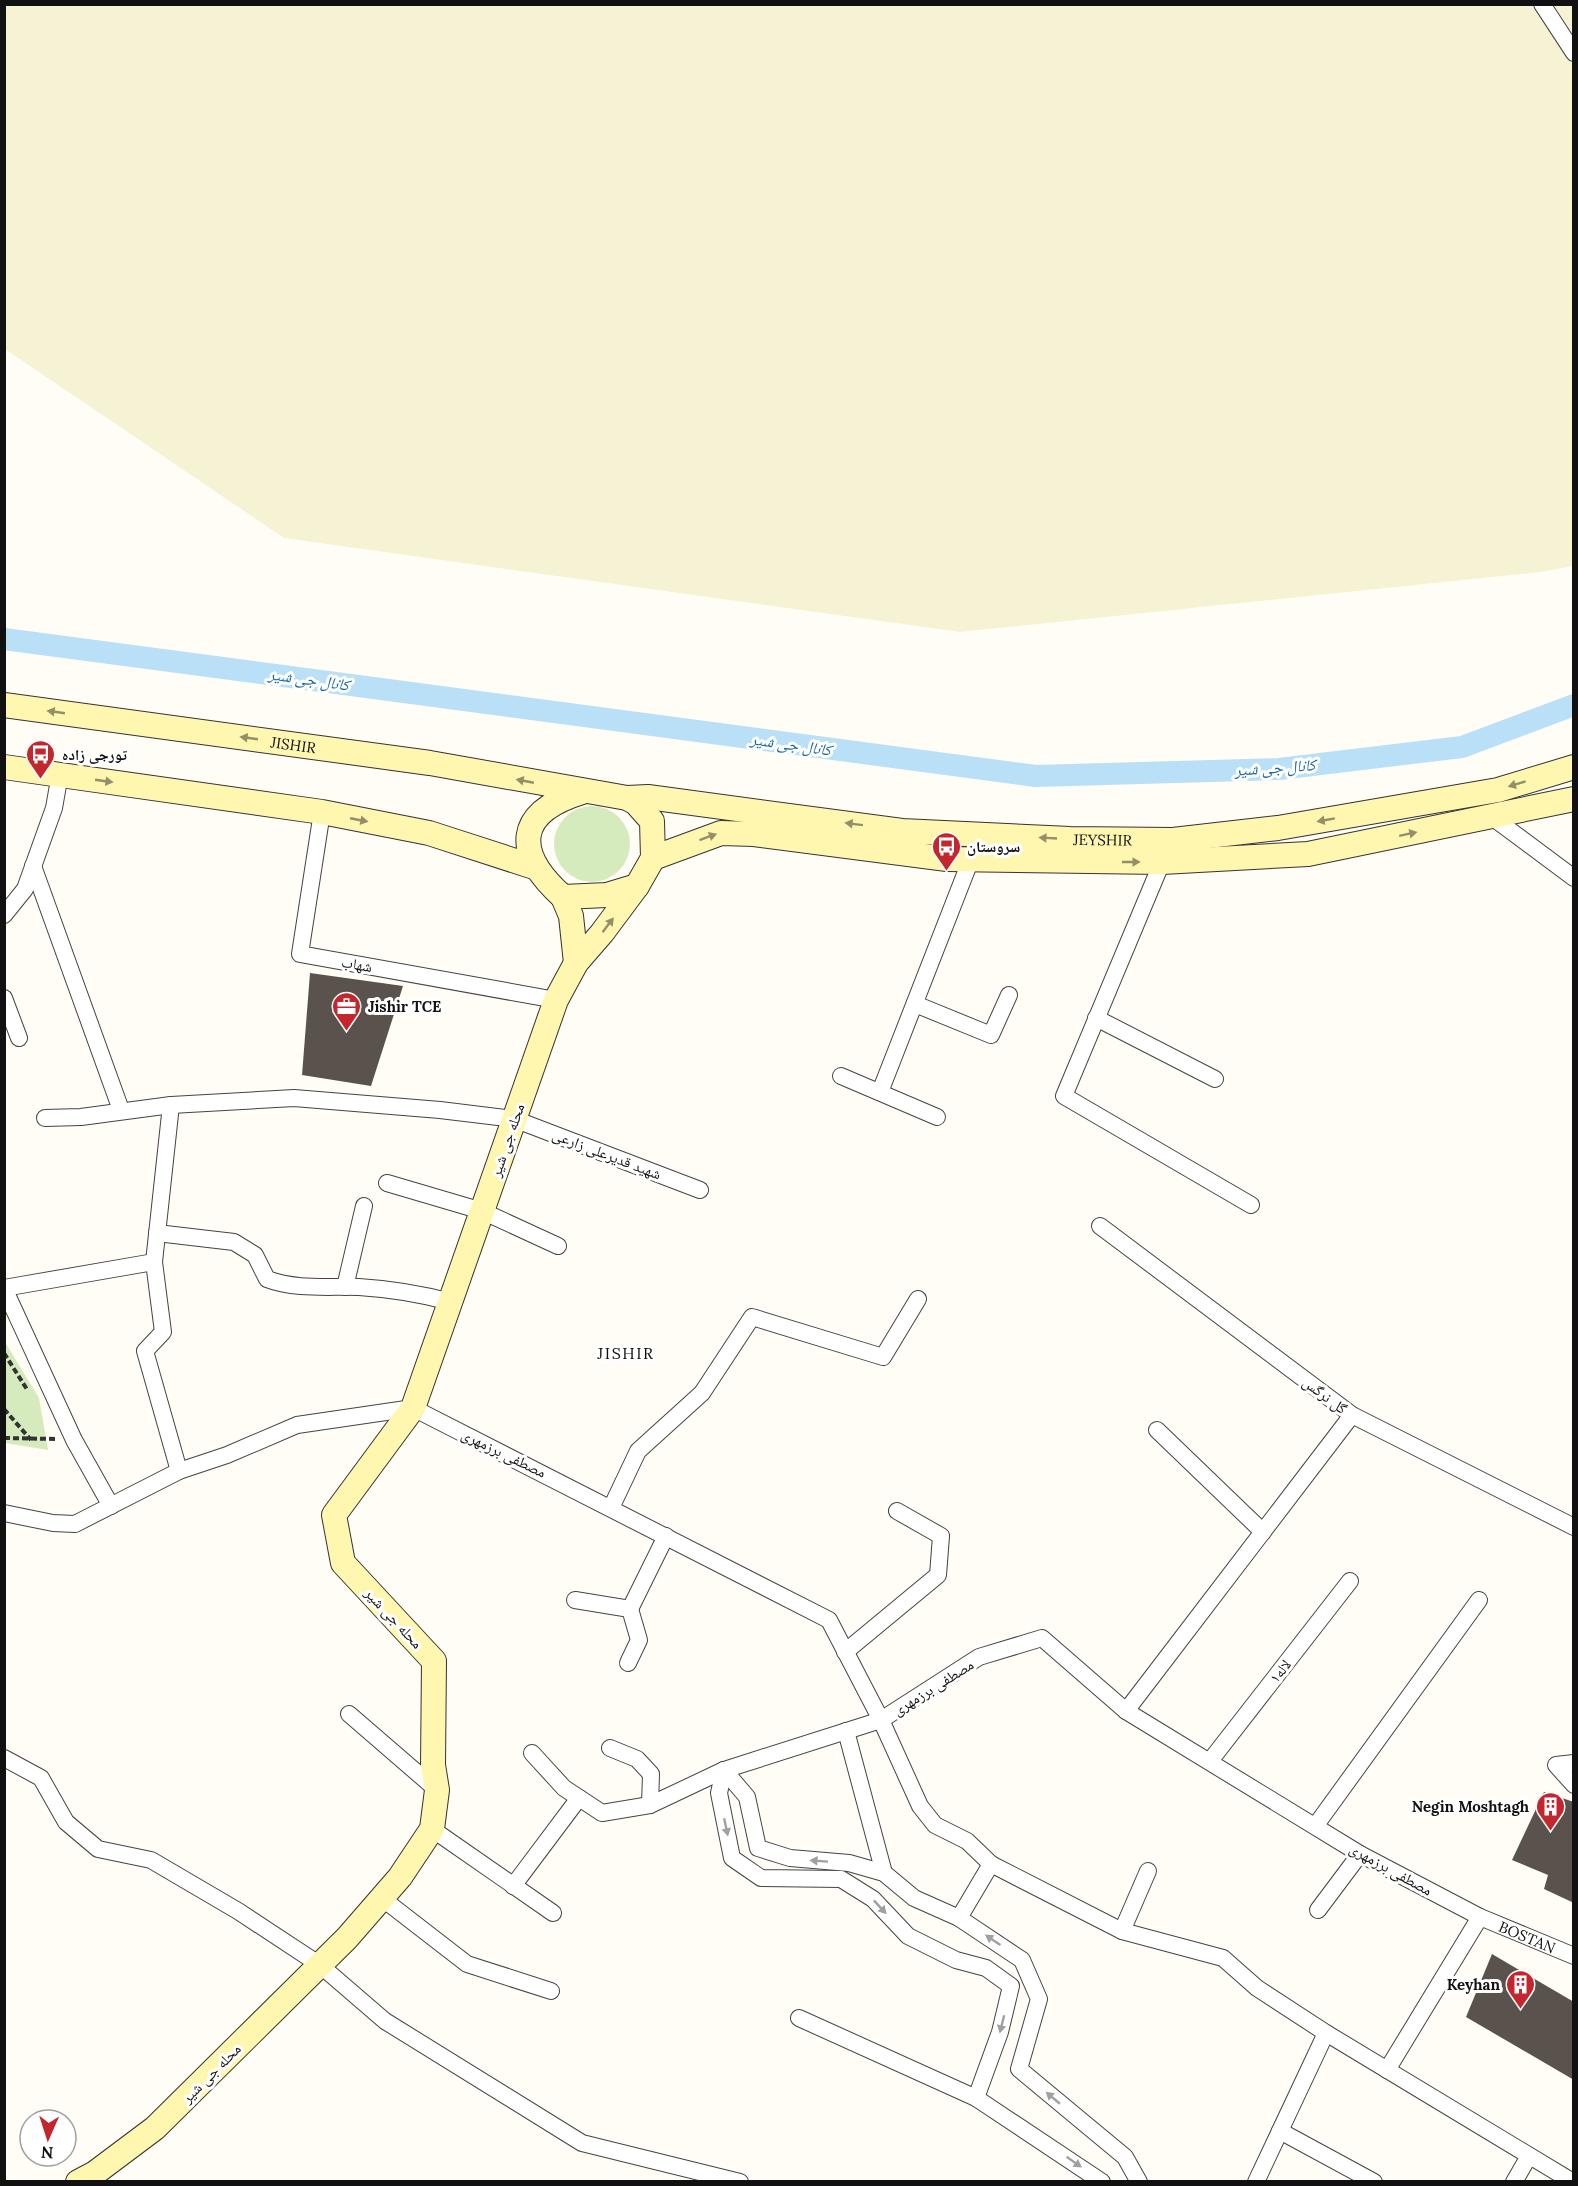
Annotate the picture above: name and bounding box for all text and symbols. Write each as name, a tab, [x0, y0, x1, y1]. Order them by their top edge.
water label: کانال جی شیر	[266, 663, 353, 696]
one-way arrow	[46, 707, 65, 716]
water label: کانال جی شیر	[748, 728, 835, 761]
street label: JISHIR	[269, 732, 318, 757]
one-way arrow	[239, 733, 258, 743]
bus stop icon: تورجی زاده	[25, 738, 57, 780]
place label: تورجی زاده	[62, 745, 127, 764]
water label: کانال جی شیر	[1233, 754, 1319, 781]
one-way arrow	[95, 776, 114, 785]
one-way arrow	[515, 776, 534, 785]
one-way arrow	[1508, 780, 1526, 789]
one-way arrow	[350, 816, 369, 825]
one-way arrow	[1316, 816, 1335, 825]
one-way arrow	[844, 820, 863, 829]
one-way arrow	[1399, 829, 1418, 838]
bus stop icon: سروستان	[930, 830, 962, 872]
street label: JEYSHIR	[1072, 830, 1133, 849]
one-way arrow	[699, 832, 717, 842]
one-way arrow	[1039, 833, 1058, 843]
place label: سروستان	[967, 837, 1020, 856]
one-way arrow	[1122, 857, 1141, 867]
one-way arrow	[601, 918, 613, 933]
street label: شهاب	[340, 952, 374, 976]
office icon: Jishir TCE	[331, 990, 363, 1032]
place label: Jishir TCE	[368, 997, 441, 1016]
street label: محله جی شیر	[485, 1101, 529, 1180]
street label: شهید قدیرعلی زارعی	[549, 1124, 664, 1184]
district label: JISHIR	[596, 1343, 655, 1363]
street label: گل نرگس	[1298, 1372, 1351, 1419]
street label: مصطفی برزمهری	[458, 1424, 550, 1483]
street label: محله جی شیر	[360, 1583, 427, 1653]
street label: مصطفی برزمهری	[889, 1655, 978, 1720]
street label: لاله۱	[1265, 1656, 1295, 1686]
building icon: Negin Moshtagh	[1534, 1790, 1566, 1832]
place label: Negin Moshtagh	[1412, 1797, 1530, 1816]
one-way arrow	[722, 1818, 731, 1837]
street label: مصطفی برزمهری	[1346, 1838, 1436, 1901]
one-way arrow	[810, 1856, 829, 1865]
one-way arrow	[873, 1899, 886, 1914]
street label: BOSTAN	[1496, 1916, 1559, 1957]
one-way arrow	[984, 1935, 1001, 1946]
building icon: Keyhan	[1505, 1968, 1537, 2010]
place label: Keyhan	[1447, 1975, 1500, 1994]
one-way arrow	[996, 2015, 1006, 2034]
street label: محله جی شیر	[177, 2039, 246, 2108]
one-way arrow	[1045, 2091, 1061, 2104]
north arrow	[18, 2108, 78, 2168]
text: N	[41, 2143, 54, 2163]
one-way arrow	[1066, 2156, 1082, 2167]

